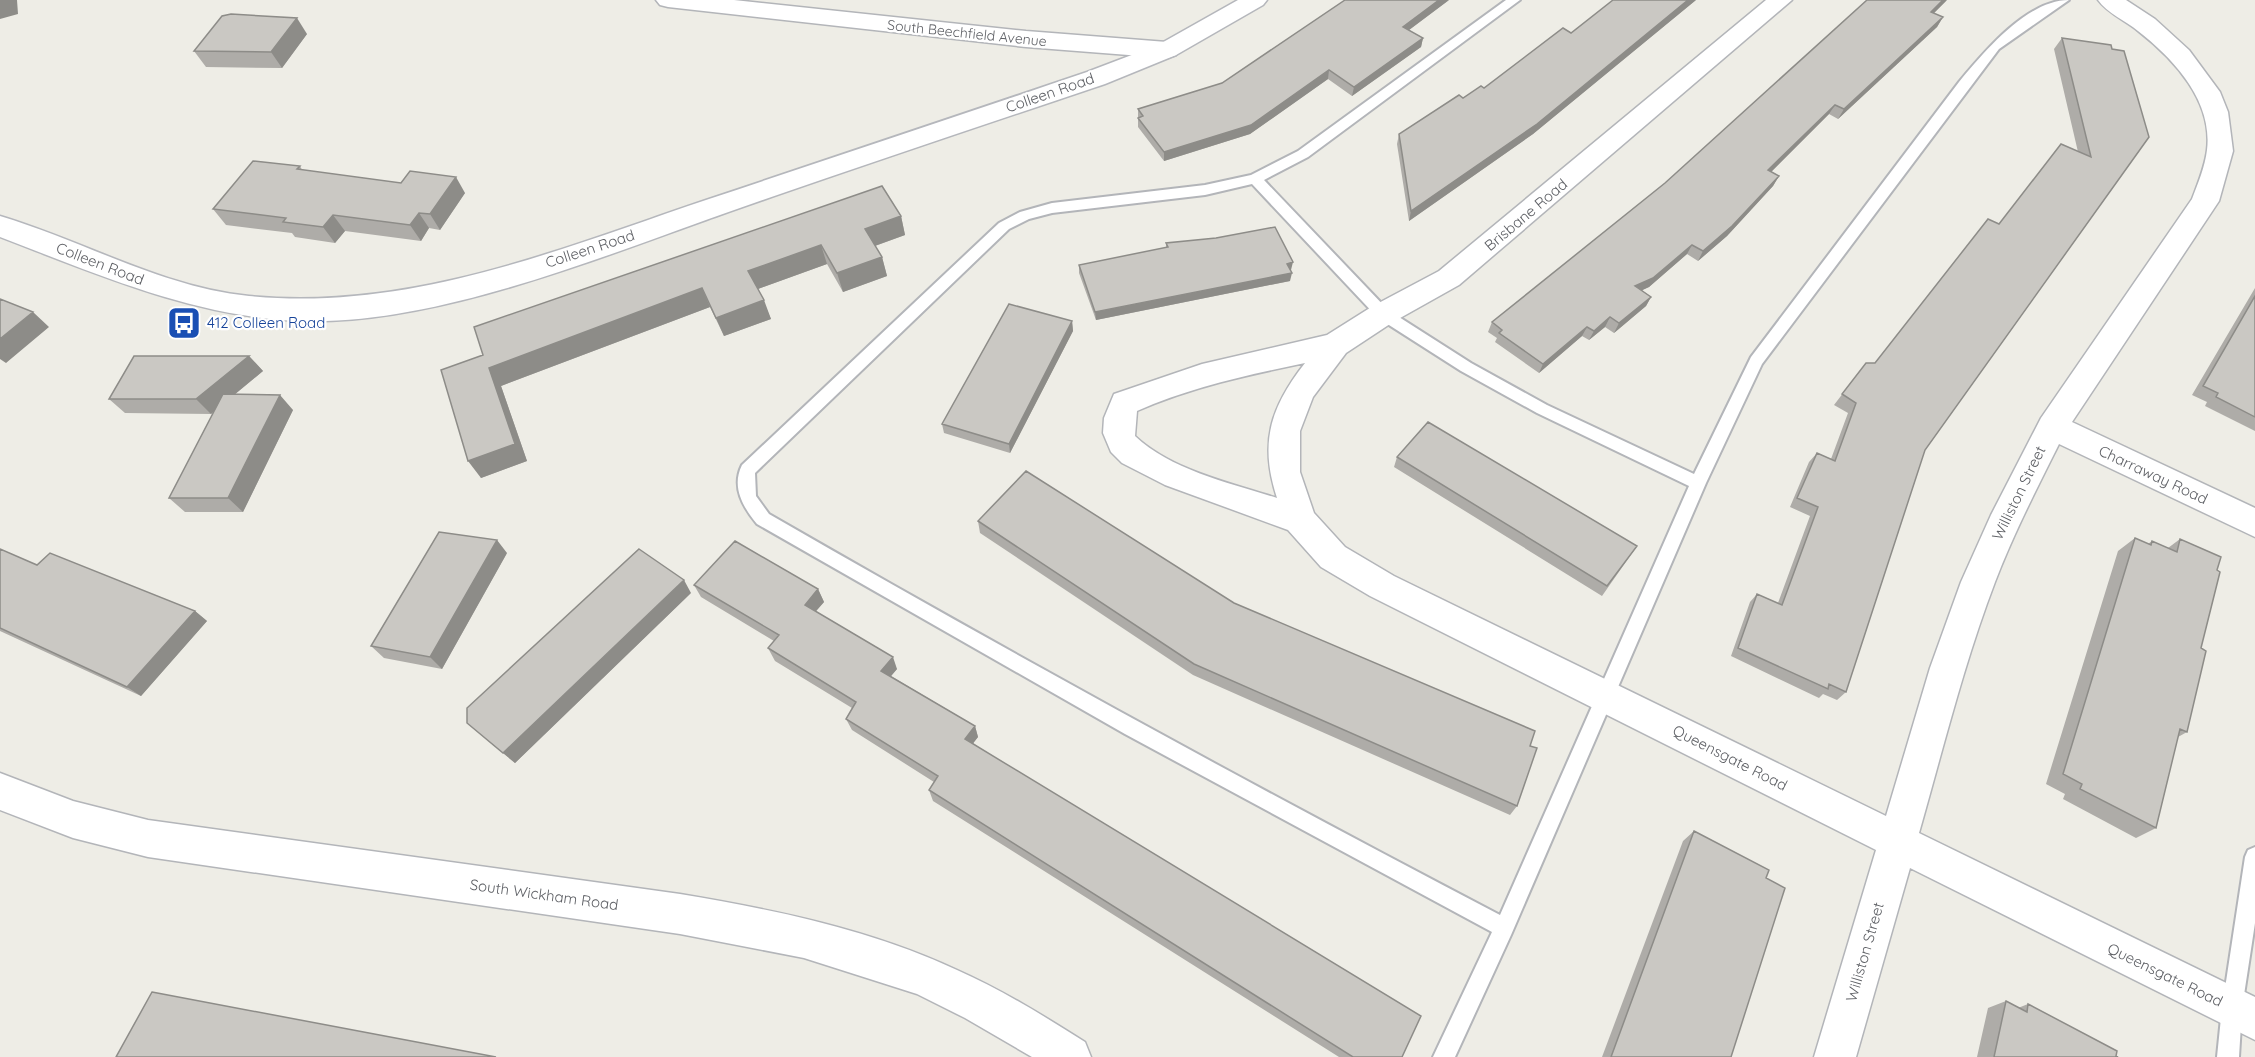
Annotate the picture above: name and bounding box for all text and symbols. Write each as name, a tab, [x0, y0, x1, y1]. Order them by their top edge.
street label: South Beechfield Avenue	[886, 16, 1048, 50]
street label: Colleen Road	[1003, 68, 1097, 117]
street label: Brisbane Road	[1480, 174, 1571, 255]
street label: Colleen Road	[543, 225, 637, 272]
street label: Colleen Road	[54, 238, 147, 289]
bus stop icon: 412 Colleen Road	[166, 305, 202, 341]
place label: 412 Colleen Road	[207, 313, 325, 332]
street label: Charraway Road	[2096, 441, 2211, 508]
street label: Williston Street	[1988, 442, 2050, 543]
street label: Queensgate Road	[1670, 720, 1791, 795]
street label: South Wickham Road	[469, 875, 620, 914]
street label: Williston Street	[1841, 900, 1888, 1004]
street label: Queensgate Road	[2104, 938, 2226, 1011]

